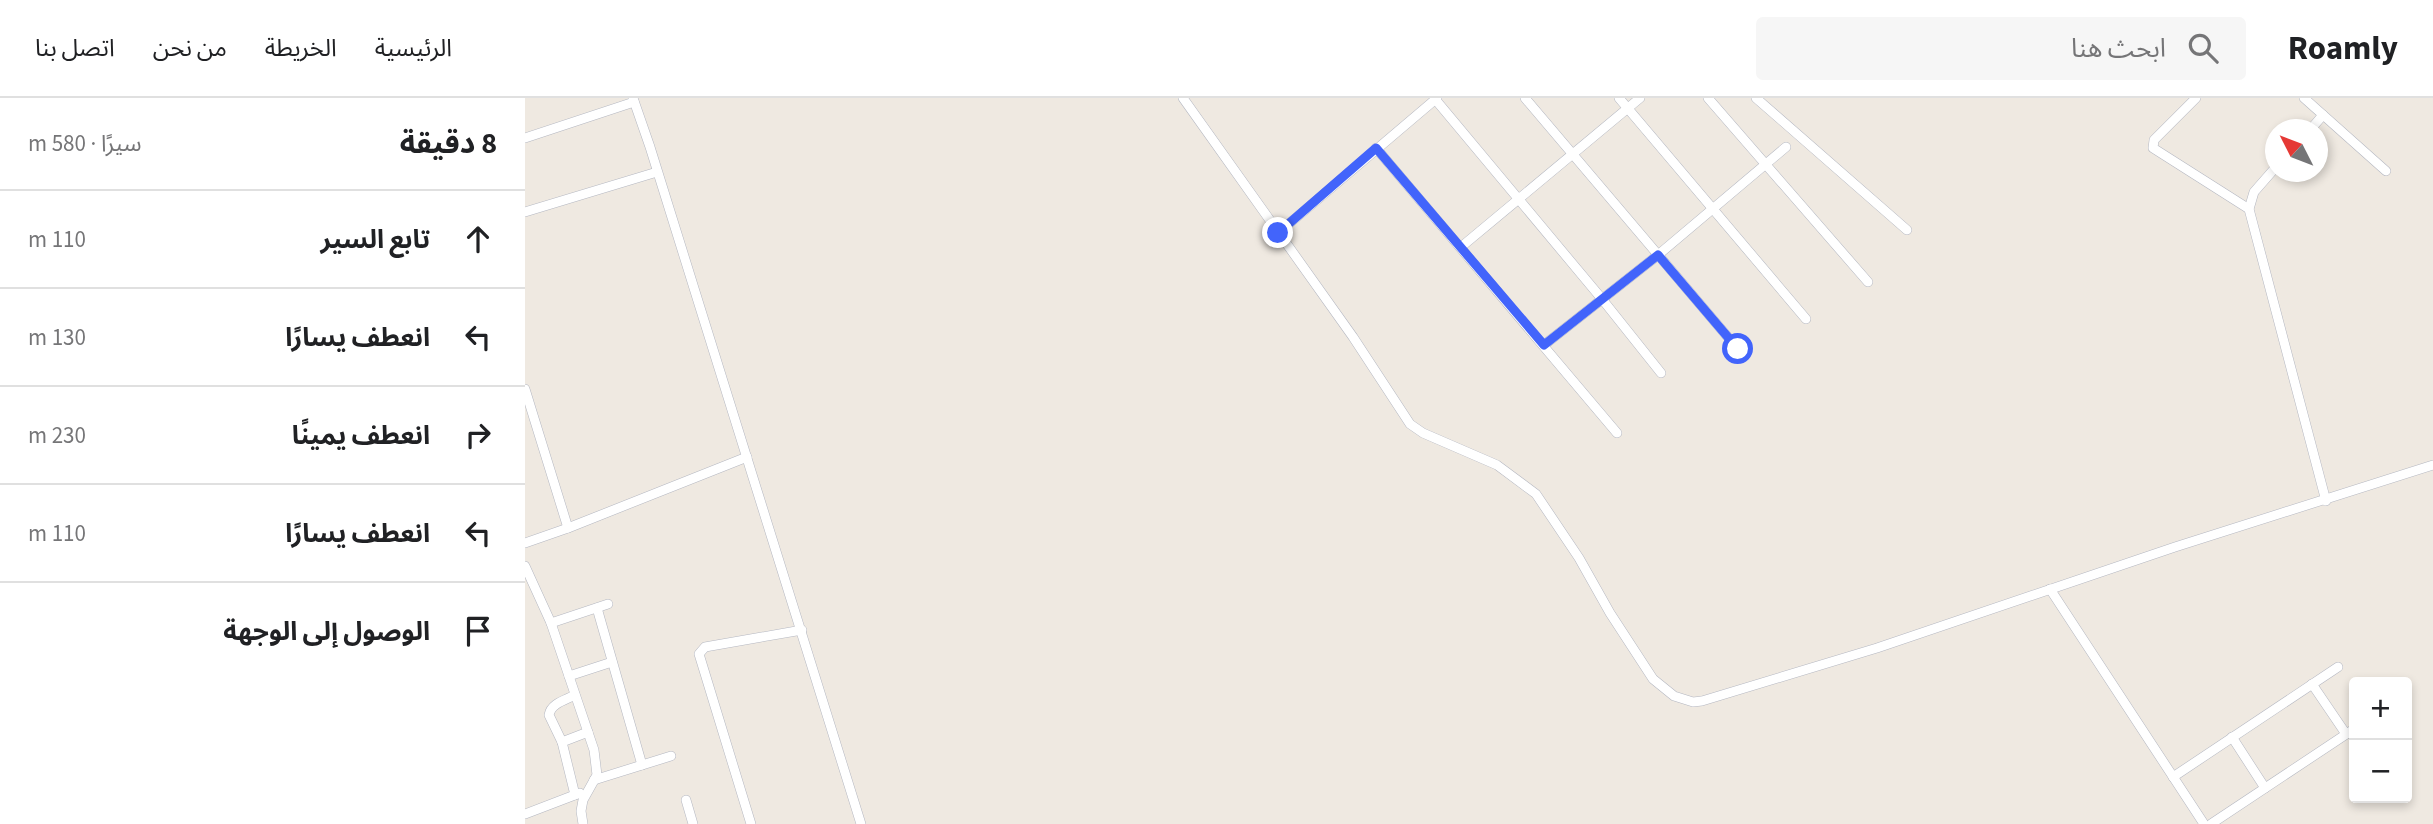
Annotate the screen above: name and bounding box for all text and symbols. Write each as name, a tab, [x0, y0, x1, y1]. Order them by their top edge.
search box	[1756, 17, 2246, 80]
text: Roamly	[2288, 25, 2398, 72]
icon: search	[2184, 29, 2222, 67]
text: ابحث هنا	[2071, 30, 2166, 67]
text: اتصل بنا	[35, 31, 115, 66]
text: من نحن	[153, 31, 227, 66]
text: الخريطة	[265, 31, 337, 66]
text: الرئيسية	[375, 31, 452, 66]
north arrow	[2265, 119, 2328, 182]
text: 8 دقيقة	[400, 122, 497, 165]
text: سيرًا · 580 m	[28, 127, 142, 160]
route end	[1262, 217, 1293, 248]
icon: ahead	[459, 220, 497, 258]
text: تابع السير	[320, 221, 430, 258]
text: 110 m	[28, 223, 86, 256]
icon: left	[459, 318, 497, 356]
text: انعطف يسارًا	[285, 319, 430, 356]
text: 130 m	[28, 321, 86, 354]
route start	[1722, 333, 1753, 364]
icon: right	[459, 416, 497, 454]
text: انعطف يمينًا	[292, 417, 430, 454]
text: 230 m	[28, 419, 86, 452]
icon: left	[459, 514, 497, 552]
text: انعطف يسارًا	[285, 515, 430, 552]
text: 110 m	[28, 517, 86, 550]
icon: arrive	[459, 612, 497, 650]
text: الوصول إلى الوجهة	[223, 613, 430, 650]
map controls	[2349, 677, 2412, 803]
button: +	[2349, 677, 2412, 740]
button: −	[2349, 740, 2412, 803]

